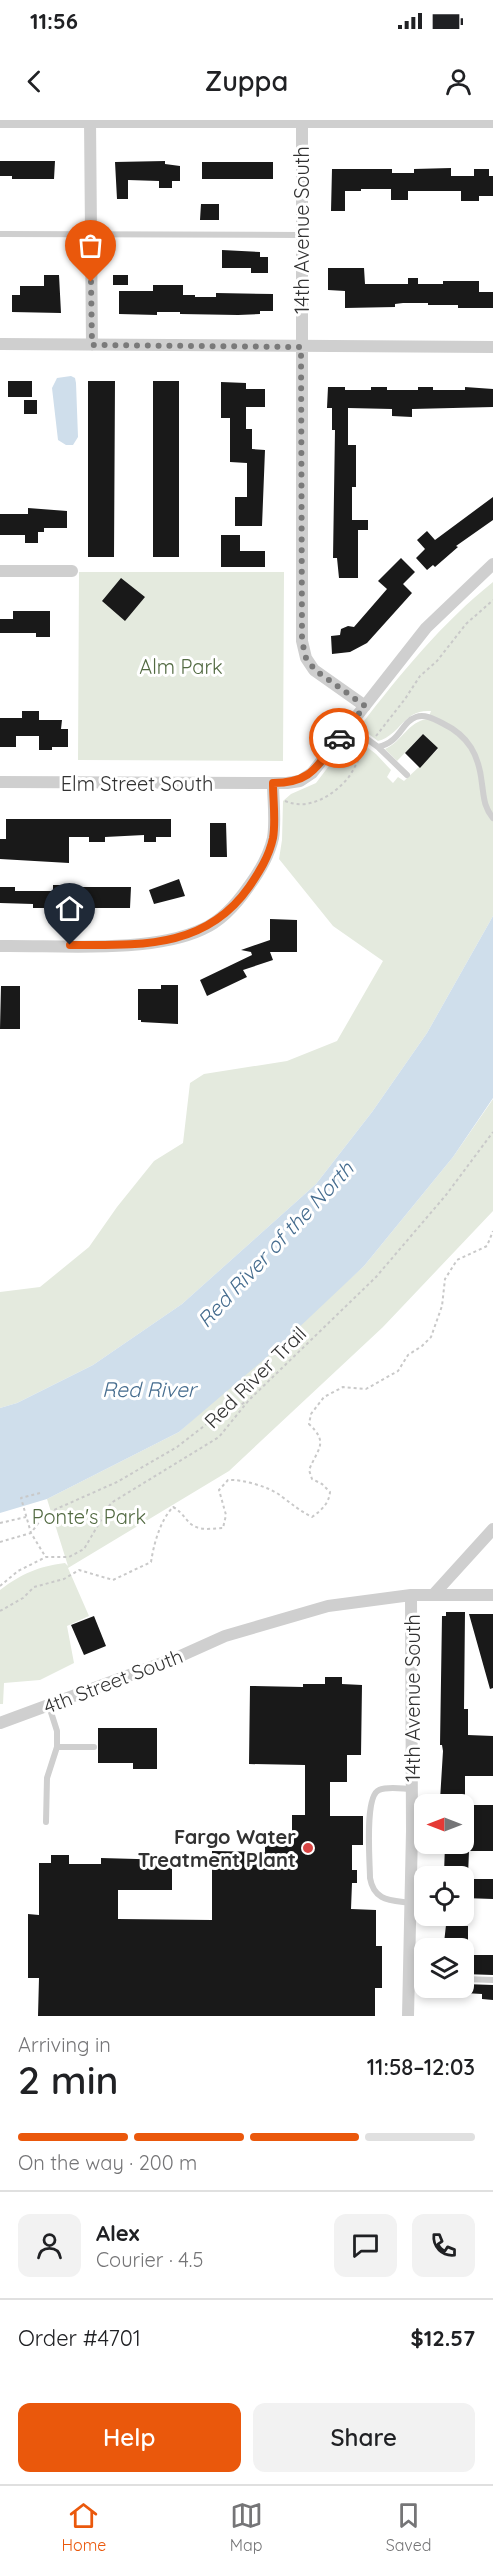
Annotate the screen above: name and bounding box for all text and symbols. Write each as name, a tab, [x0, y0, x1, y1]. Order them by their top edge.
text: 11:56	[30, 7, 78, 35]
text: Zuppa	[205, 64, 288, 98]
icon: back	[18, 65, 51, 98]
icon: person	[442, 65, 475, 98]
street label: 14th Avenue South	[289, 146, 314, 314]
pin	[65, 220, 116, 282]
icon: bag	[74, 229, 107, 262]
park label: Alm Park	[139, 654, 223, 679]
courier	[309, 708, 369, 768]
icon: car	[323, 722, 356, 755]
street label: Elm Street South	[61, 771, 213, 796]
pin	[44, 883, 95, 945]
icon: home	[53, 892, 86, 925]
water label: Red River of the North	[191, 1155, 359, 1332]
street label: Red River Trail	[199, 1321, 311, 1433]
water label: Red River	[102, 1376, 199, 1402]
park label: Ponte's Park	[32, 1504, 146, 1529]
street label: 14th Avenue South	[400, 1614, 425, 1782]
street label: 4th Street South	[40, 1643, 186, 1719]
north arrow	[414, 1794, 474, 1854]
map controls	[414, 1794, 474, 1998]
place label: Fargo Water Treatment Plant	[138, 1824, 296, 1872]
marker: Fargo Water Treatment Plant	[301, 1841, 315, 1855]
button: locate	[414, 1866, 474, 1926]
button: layers	[414, 1938, 474, 1998]
text: Arriving in	[18, 2032, 111, 2057]
text: 11:58–12:03	[367, 2053, 475, 2081]
text: 2 min	[18, 2055, 119, 2104]
text: On the way · 200 m	[18, 2150, 197, 2175]
button: person	[18, 2214, 81, 2277]
button: chat	[334, 2214, 397, 2277]
button: phone	[412, 2214, 475, 2277]
text: Alex	[96, 2219, 139, 2247]
text: Courier · 4.5	[96, 2247, 203, 2272]
text: Order #4701	[18, 2324, 141, 2352]
text: $12.57	[411, 2324, 475, 2352]
button: Help	[18, 2403, 241, 2472]
button: Share	[253, 2403, 475, 2472]
tab: Home	[62, 2499, 106, 2555]
tab: Map	[230, 2499, 263, 2555]
tab: Saved	[386, 2499, 431, 2555]

